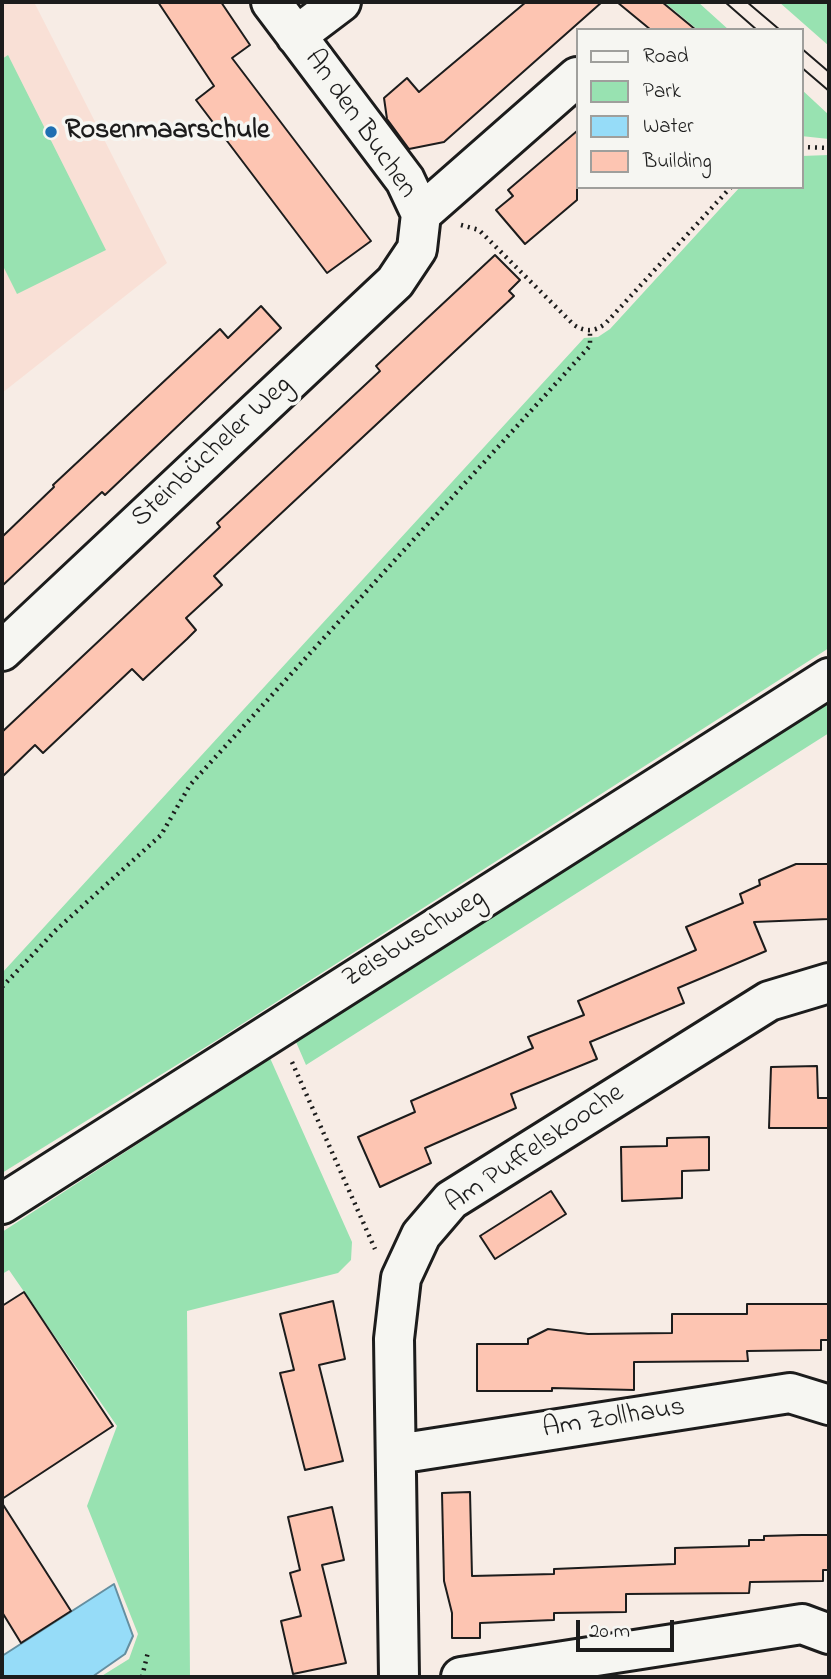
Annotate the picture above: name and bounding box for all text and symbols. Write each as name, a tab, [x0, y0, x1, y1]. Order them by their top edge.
legend	[576, 28, 803, 189]
text: Road	[643, 42, 689, 72]
street label: An den Buchen	[295, 44, 423, 206]
text: Park	[643, 77, 681, 107]
text: Water	[643, 112, 694, 142]
place label: Rosenmaarschule	[65, 115, 269, 149]
marker: Rosenmaarschule	[43, 124, 59, 140]
text: Building	[643, 147, 712, 177]
street label: Steinbücheler Weg	[126, 370, 300, 536]
street label: Zeisbuschweg	[337, 883, 493, 997]
street label: Am Puffelskooche	[441, 1078, 631, 1222]
street label: Am Zollhaus	[540, 1392, 688, 1448]
scale bar	[579, 1606, 677, 1650]
text: 20 m	[589, 1617, 630, 1647]

